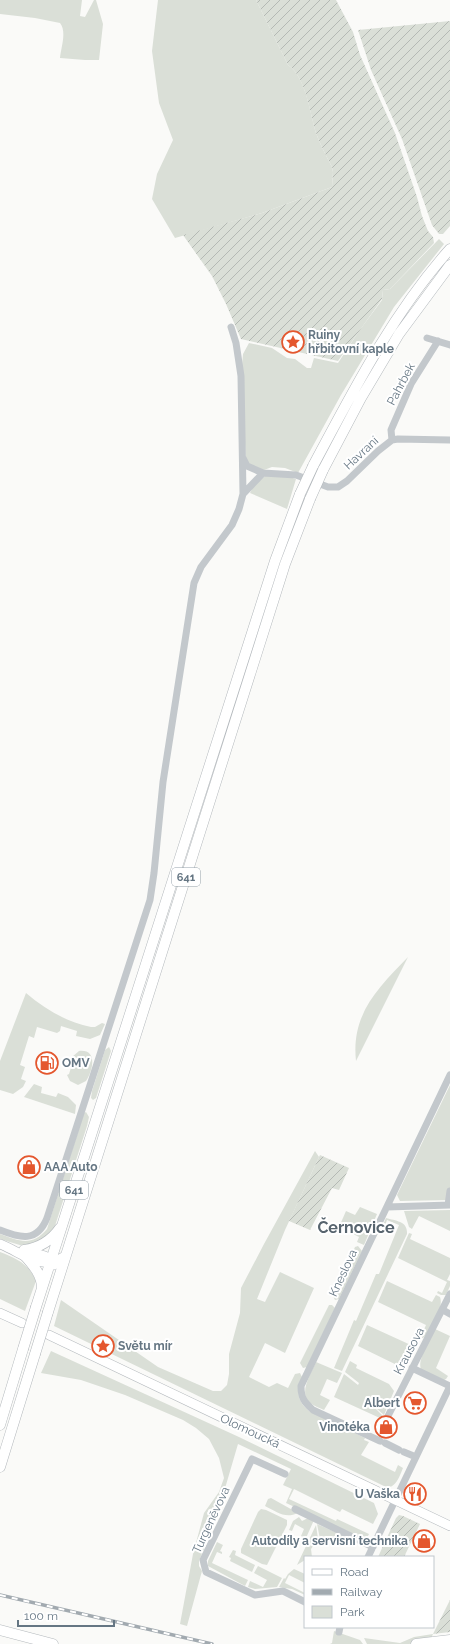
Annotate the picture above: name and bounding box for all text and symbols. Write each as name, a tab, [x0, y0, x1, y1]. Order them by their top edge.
place label: Ruiny hřbitovní kaple	[308, 328, 394, 356]
place icon: Ruiny hřbitovní kaple	[280, 329, 306, 355]
street label: Pahrbek	[384, 360, 418, 408]
street label: Havraní	[341, 433, 381, 472]
road number: 641	[172, 868, 200, 886]
fuel station icon: OMV	[34, 1050, 60, 1076]
place label: OMV	[62, 1056, 90, 1070]
shop icon: AAA Auto	[16, 1154, 42, 1180]
place label: AAA Auto	[44, 1160, 97, 1174]
road number: 641	[60, 1181, 88, 1199]
district label: Černovice	[317, 1217, 395, 1237]
street label: Kneslova	[326, 1247, 360, 1299]
street label: Krausova	[391, 1325, 427, 1377]
place icon: Světu mír	[90, 1333, 116, 1359]
place label: Světu mír	[118, 1339, 173, 1353]
supermarket icon: Albert	[402, 1390, 428, 1416]
place label: Albert	[364, 1396, 400, 1410]
street label: Olomoucká	[218, 1411, 282, 1451]
shop icon: Vinotéka	[373, 1414, 399, 1440]
place label: Vinotéka	[319, 1420, 370, 1434]
restaurant icon: U Vaška	[402, 1481, 428, 1507]
street label: Turgeněvova	[190, 1485, 232, 1555]
place label: U Vaška	[355, 1487, 400, 1501]
shop icon: Autodíly a servisní technika	[411, 1528, 437, 1554]
place label: Autodíly a servisní technika	[252, 1534, 408, 1548]
legend	[304, 1556, 434, 1628]
text: Road	[340, 1565, 369, 1579]
text: Railway	[340, 1585, 383, 1599]
scale bar	[18, 1602, 114, 1628]
text: Park	[340, 1605, 365, 1619]
text: 100 m	[24, 1609, 58, 1623]

